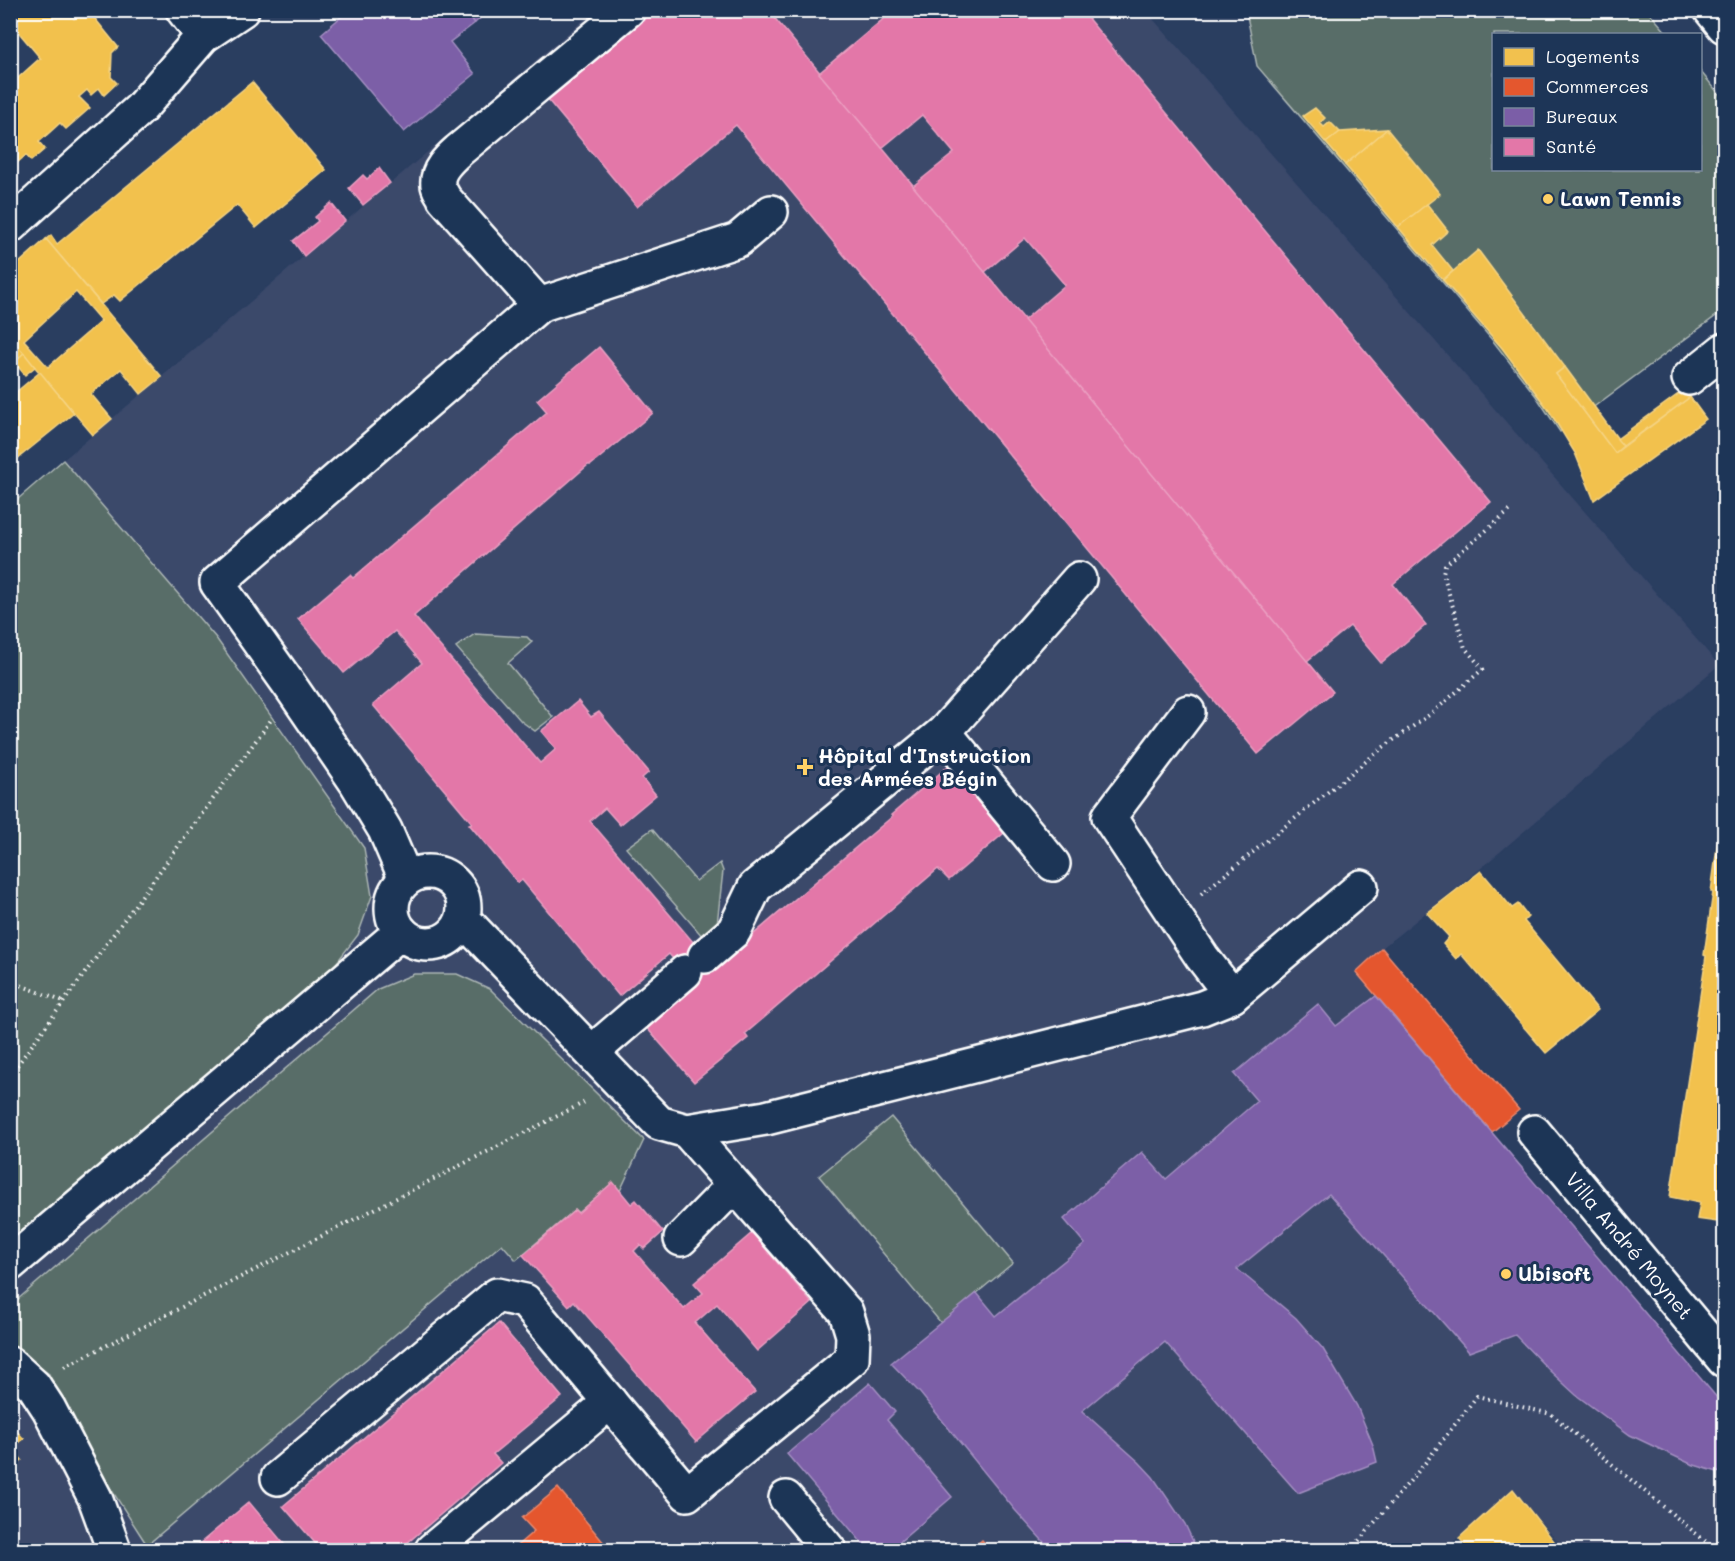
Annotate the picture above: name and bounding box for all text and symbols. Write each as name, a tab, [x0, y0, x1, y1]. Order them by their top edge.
legend	[1492, 33, 1702, 171]
text: Logements	[1546, 44, 1640, 68]
text: Commerces	[1546, 74, 1649, 98]
text: Bureaux	[1546, 104, 1617, 128]
text: Santé	[1546, 134, 1596, 158]
place label: Lawn Tennis	[1560, 185, 1682, 211]
marker: Lawn Tennis	[1541, 192, 1555, 206]
place label: Hôpital d'Instruction des Armées Bégin	[818, 742, 1031, 791]
marker: Hôpital d'Instruction des Armées Bégin	[796, 758, 814, 776]
street label: Villa André Moynet	[1560, 1166, 1699, 1325]
place label: Ubisoft	[1518, 1260, 1591, 1286]
marker: Ubisoft	[1499, 1267, 1513, 1281]

